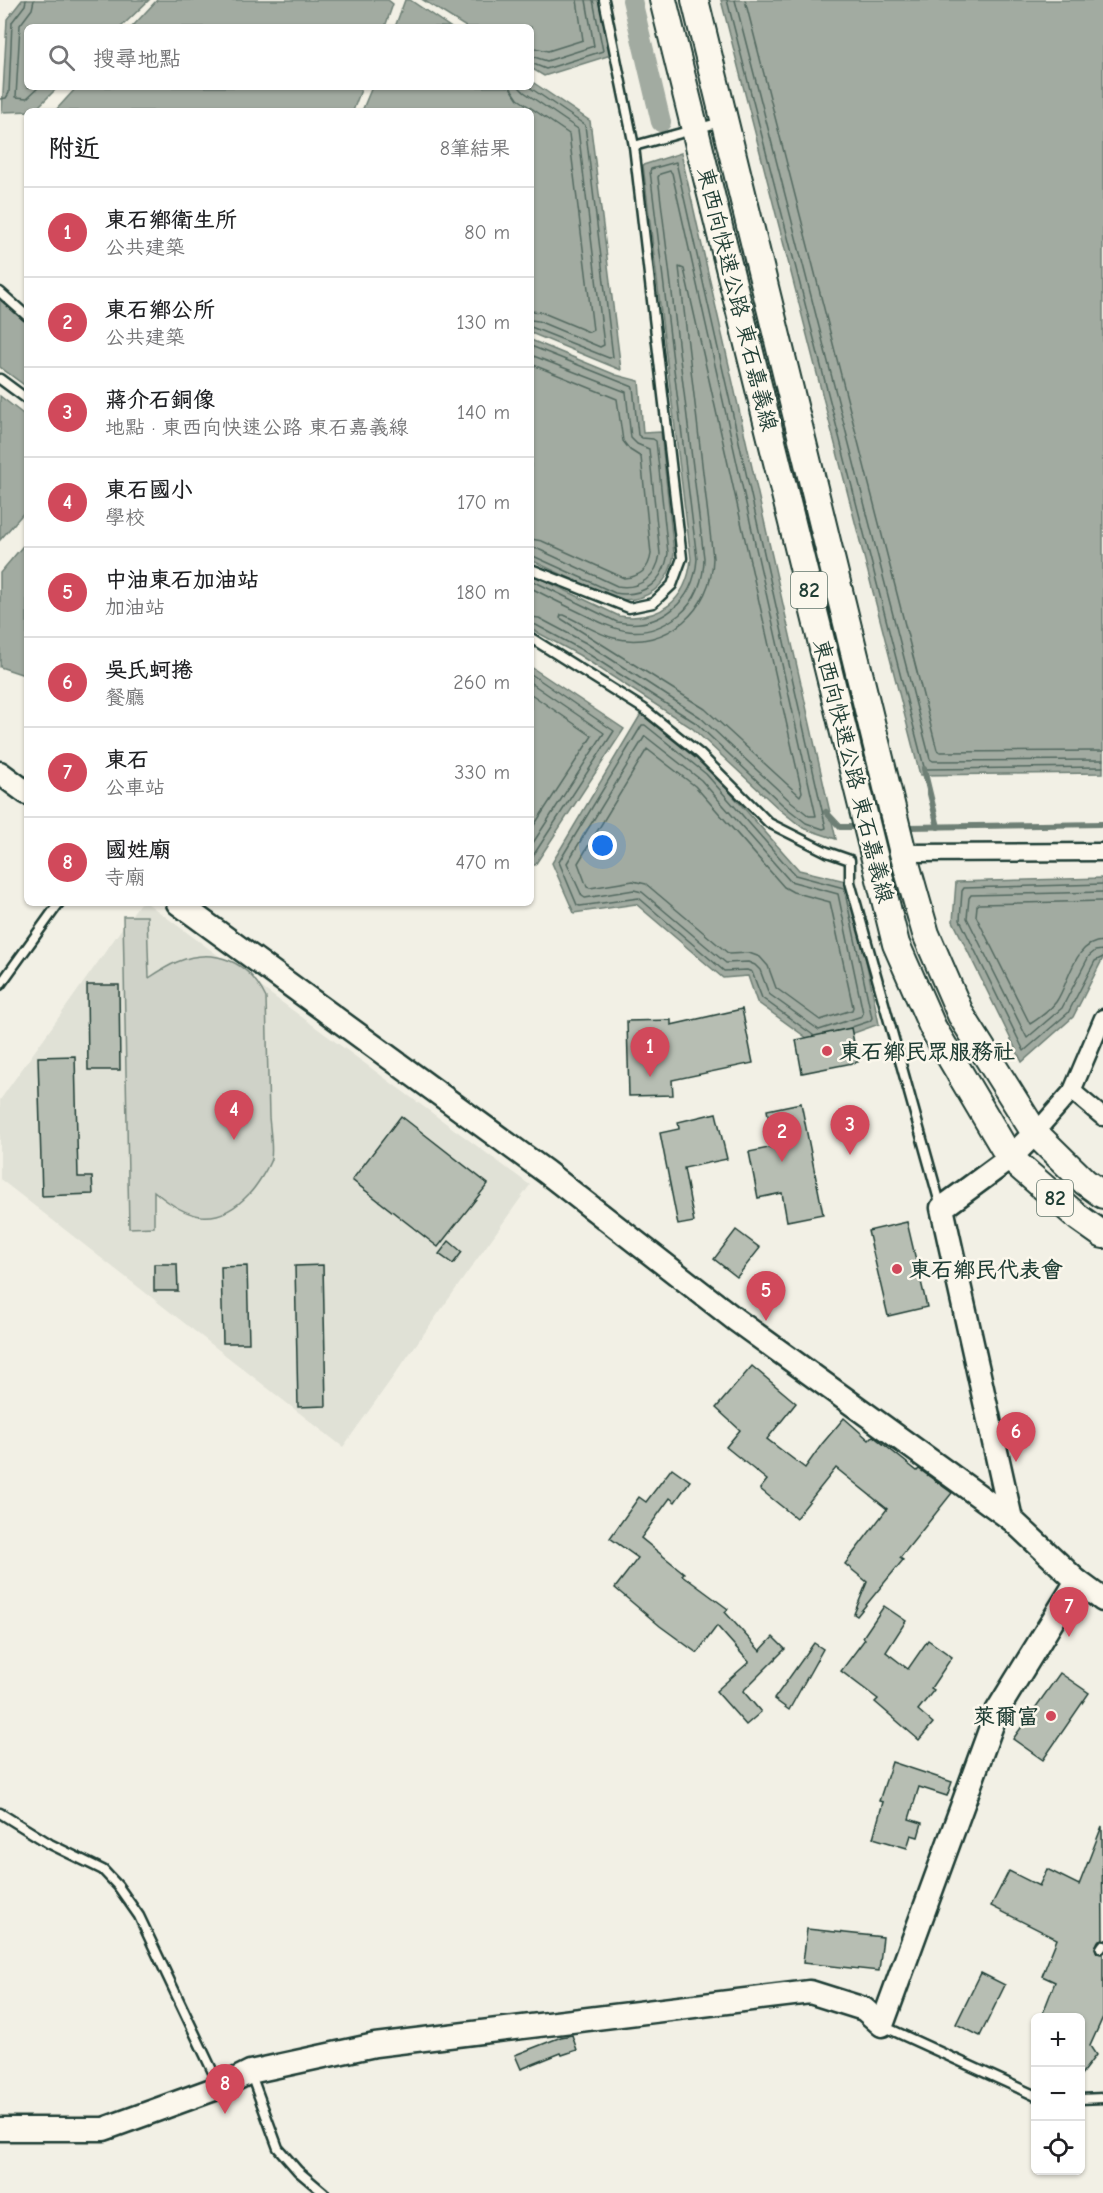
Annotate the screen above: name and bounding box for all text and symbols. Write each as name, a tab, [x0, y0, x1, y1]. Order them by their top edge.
search box	[24, 24, 534, 90]
icon: search	[45, 41, 78, 74]
text: 搜尋地點	[93, 46, 181, 72]
text: 附近	[48, 134, 100, 164]
text: 8筆結果	[440, 137, 510, 160]
street label: 東西向快速公路 東石嘉義線	[692, 164, 782, 434]
text: 東石鄉衛生所	[105, 207, 237, 233]
text: 1	[64, 221, 71, 244]
text: 80 m	[464, 221, 510, 244]
text: 公共建築	[105, 236, 185, 259]
text: 東石鄉公所	[105, 297, 215, 323]
text: 2	[63, 311, 72, 334]
text: 130 m	[457, 311, 510, 334]
text: 公共建築	[105, 326, 185, 349]
text: 蔣介石銅像	[105, 387, 215, 413]
text: 3	[63, 401, 72, 424]
text: 140 m	[457, 401, 510, 424]
text: 地點 · 東西向快速公路 東石嘉義線	[105, 416, 409, 439]
text: 東石國小	[105, 477, 193, 503]
text: 4	[63, 491, 72, 514]
text: 170 m	[457, 491, 510, 514]
text: 學校	[105, 506, 145, 529]
text: 中油東石加油站	[105, 567, 259, 593]
road number: 82	[791, 572, 827, 608]
text: 5	[62, 581, 73, 604]
text: 180 m	[456, 581, 510, 604]
text: 加油站	[105, 596, 165, 619]
street label: 東西向快速公路 東石嘉義線	[808, 636, 898, 906]
text: 吳氏蚵捲	[105, 657, 193, 683]
text: 6	[62, 671, 73, 694]
text: 260 m	[453, 671, 510, 694]
text: 餐廳	[105, 686, 145, 709]
text: 東石	[105, 747, 149, 773]
text: 7	[63, 761, 72, 784]
text: 330 m	[454, 761, 510, 784]
text: 公車站	[105, 776, 165, 799]
your location	[588, 831, 617, 860]
text: 國姓廟	[105, 837, 171, 863]
text: 8	[62, 851, 73, 874]
text: 470 m	[455, 851, 510, 874]
text: 寺廟	[105, 866, 145, 889]
pin: 1	[630, 1028, 670, 1077]
place label: 東石鄉民眾服務社	[839, 1039, 1015, 1065]
marker: 東石鄉民眾服務社	[820, 1044, 834, 1058]
pin: 4	[214, 1090, 254, 1140]
pin: 3	[830, 1106, 870, 1155]
pin: 2	[762, 1112, 802, 1162]
road number: 82	[1037, 1180, 1073, 1216]
place label: 東石鄉民代表會	[909, 1257, 1063, 1283]
marker: 東石鄉民代表會	[890, 1262, 904, 1276]
pin: 5	[746, 1272, 786, 1321]
pin: 6	[996, 1412, 1036, 1462]
pin: 7	[1050, 1588, 1088, 1637]
place label: 萊爾富	[973, 1704, 1039, 1730]
marker: 萊爾富	[1044, 1709, 1058, 1723]
map controls	[1031, 2013, 1085, 2175]
button: +	[1031, 2013, 1085, 2067]
pin: 8	[206, 2064, 244, 2114]
button: −	[1031, 2067, 1085, 2121]
button: locate	[1031, 2121, 1085, 2175]

